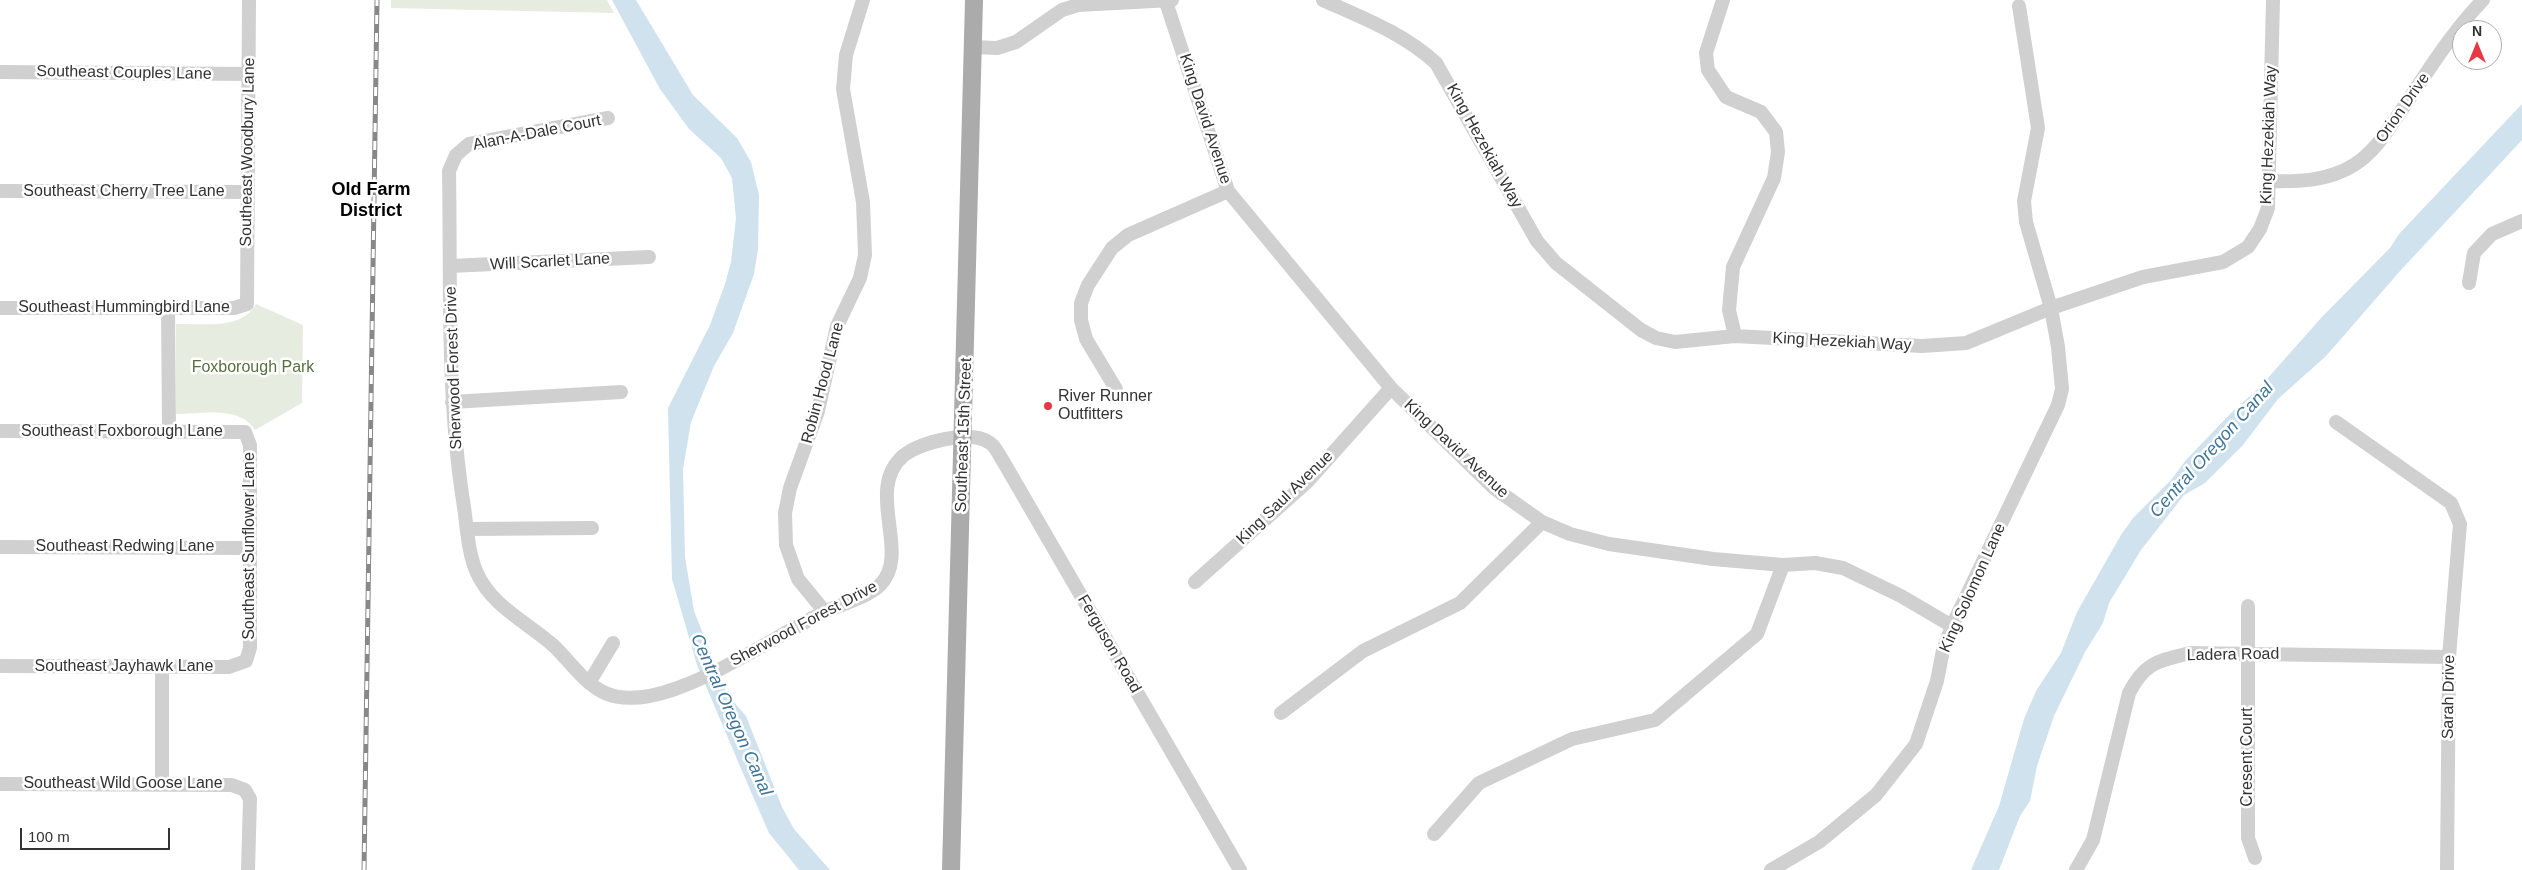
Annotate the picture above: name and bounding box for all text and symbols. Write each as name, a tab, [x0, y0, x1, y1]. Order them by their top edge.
north arrow	[2452, 20, 2502, 70]
text: N	[2472, 23, 2482, 39]
street label: King David Avenue	[1175, 51, 1235, 187]
street label: Southeast Woodbury Lane	[237, 57, 259, 247]
street label: Southeast Couples Lane	[36, 62, 212, 84]
street label: King Hezekiah Way	[2257, 65, 2281, 205]
street label: Orion Drive	[2372, 69, 2434, 147]
street label: King Hezekiah Way	[1442, 81, 1526, 211]
street label: Alan-A-Dale Court	[471, 111, 603, 155]
district label: Old Farm District	[331, 179, 411, 222]
street label: Southeast Cherry Tree Lane	[23, 182, 225, 202]
street label: Will Scarlet Lane	[490, 249, 610, 275]
street label: Sherwood Forest Drive	[442, 286, 466, 450]
street label: Southeast Hummingbird Lane	[18, 298, 230, 318]
street label: Robin Hood Lane	[798, 320, 848, 446]
street label: King Hezekiah Way	[1772, 329, 1912, 355]
street label: Southeast 15th Street	[952, 357, 976, 513]
park label: Foxborough Park	[192, 358, 314, 378]
water label: Central Oregon Canal	[2145, 378, 2279, 522]
place label: River Runner Outfitters	[1058, 387, 1152, 425]
street label: King David Avenue	[1400, 396, 1512, 502]
marker: River Runner Outfitters	[1042, 400, 1054, 412]
street label: Southeast Foxborough Lane	[21, 422, 223, 442]
street label: King Saul Avenue	[1233, 447, 1337, 549]
street label: Southeast Sunflower Lane	[240, 452, 260, 640]
street label: King Solomon Lane	[1936, 520, 2010, 656]
street label: Southeast Redwing Lane	[36, 537, 214, 557]
street label: Sherwood Forest Drive	[727, 577, 881, 671]
street label: Ferguson Road	[1073, 591, 1145, 697]
water label: Central Oregon Canal	[686, 631, 776, 799]
street label: Ladera Road	[2187, 645, 2279, 665]
street label: Sarah Drive	[2439, 655, 2459, 739]
street label: Southeast Jayhawk Lane	[35, 657, 213, 677]
street label: Cresent Court	[2238, 707, 2258, 807]
street label: Southeast Wild Goose Lane	[23, 774, 223, 794]
scale bar	[22, 818, 172, 850]
text: 100 m	[28, 828, 70, 845]

